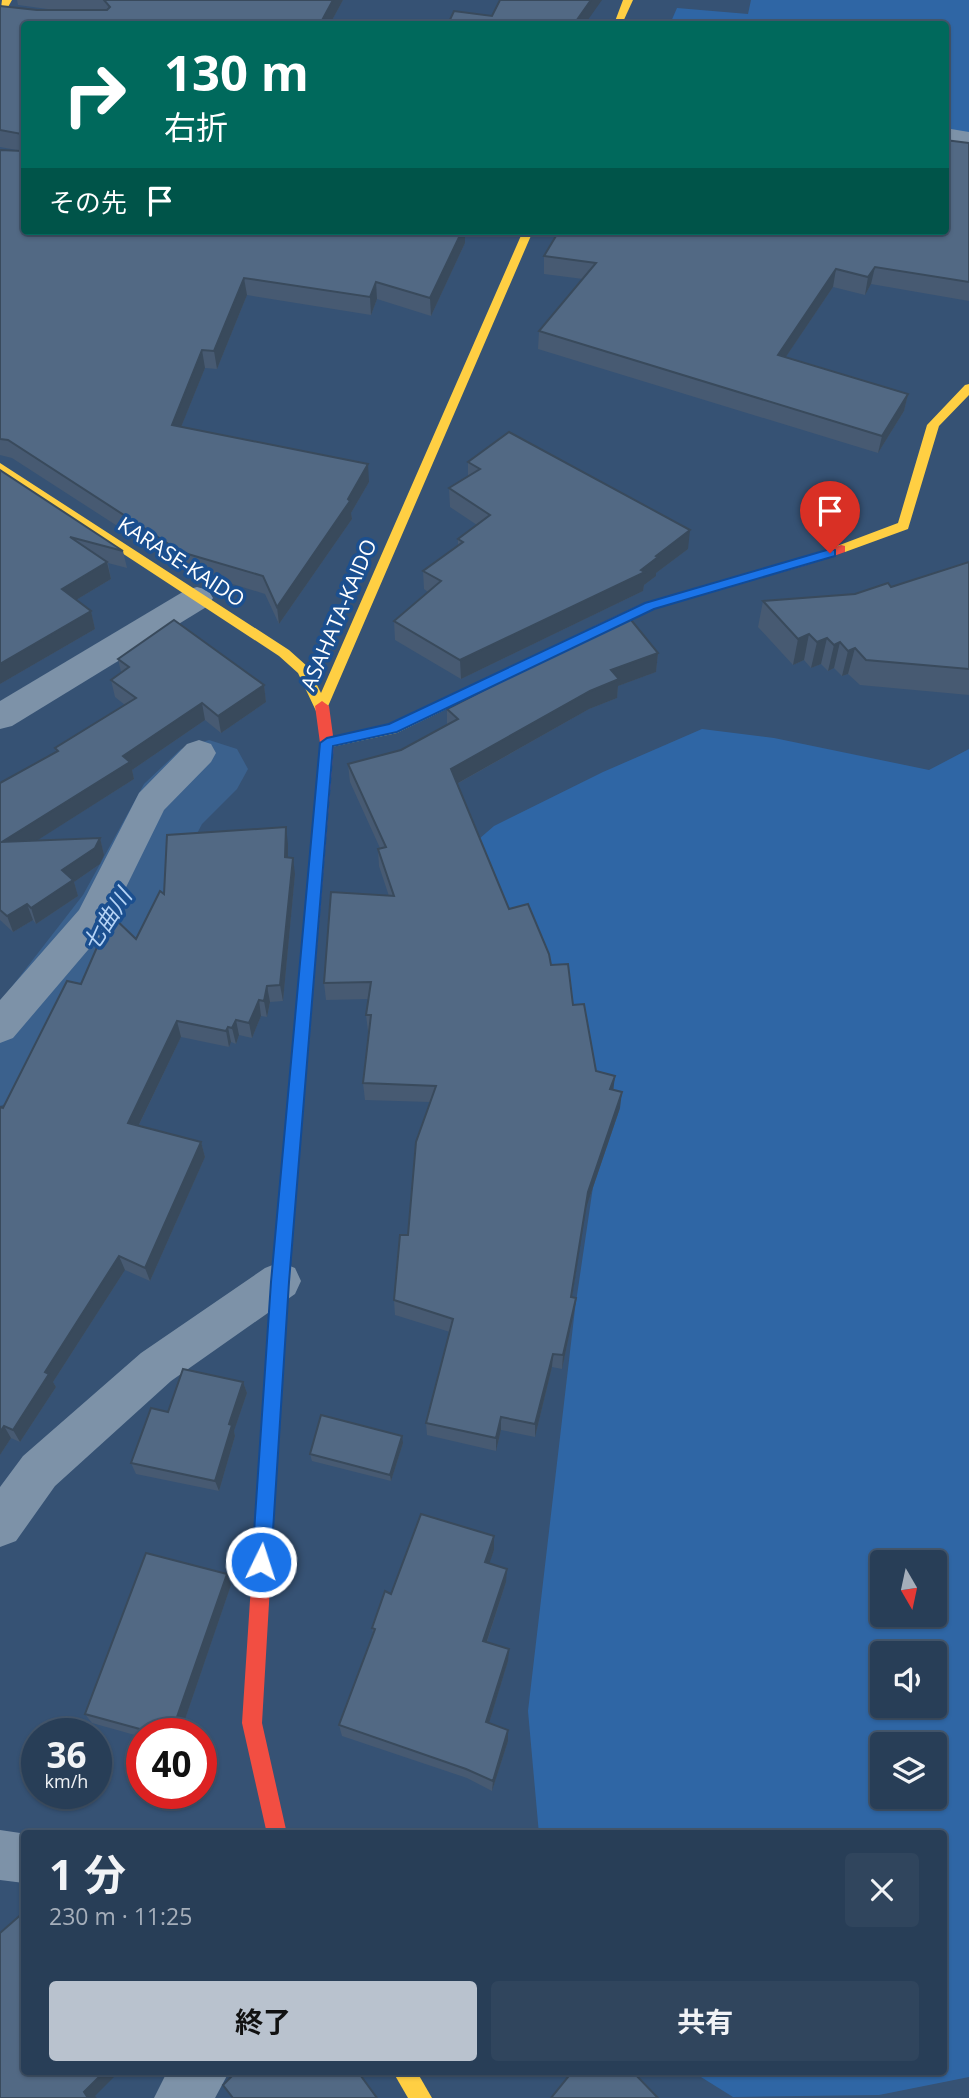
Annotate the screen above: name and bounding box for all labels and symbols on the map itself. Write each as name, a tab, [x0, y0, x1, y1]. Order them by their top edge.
pin	[800, 481, 860, 553]
street label: KARASE-KAIDO	[113, 510, 250, 613]
street label: ASAHATA-KAIDO	[294, 535, 383, 695]
water label: 七曲川	[74, 879, 140, 957]
position arrow	[224, 1525, 298, 1599]
north arrow	[870, 1550, 947, 1628]
speed limit sign: 40	[126, 1718, 217, 1809]

